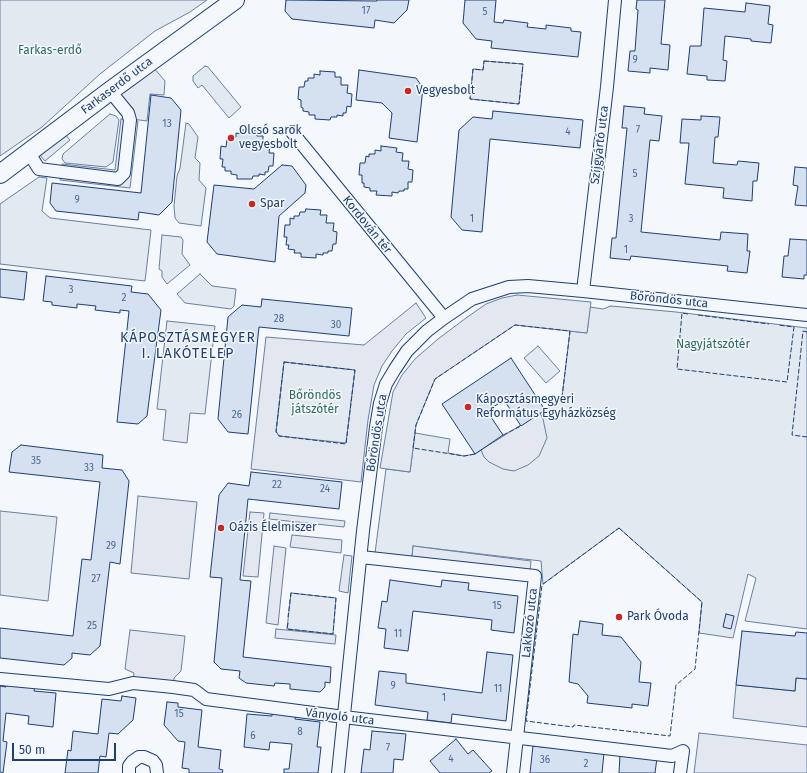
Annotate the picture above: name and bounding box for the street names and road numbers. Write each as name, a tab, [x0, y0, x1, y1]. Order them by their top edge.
street label: Farkaserdő utca	[78, 54, 156, 118]
street label: Szíjgyártó utca	[588, 105, 612, 185]
street label: Kordován tér	[339, 193, 395, 257]
street label: Bőröndös utca	[629, 289, 709, 311]
street label: Bőröndös utca	[364, 393, 390, 473]
street label: Lakkozó utca	[519, 587, 541, 659]
street label: Ványoló utca	[305, 706, 375, 728]

